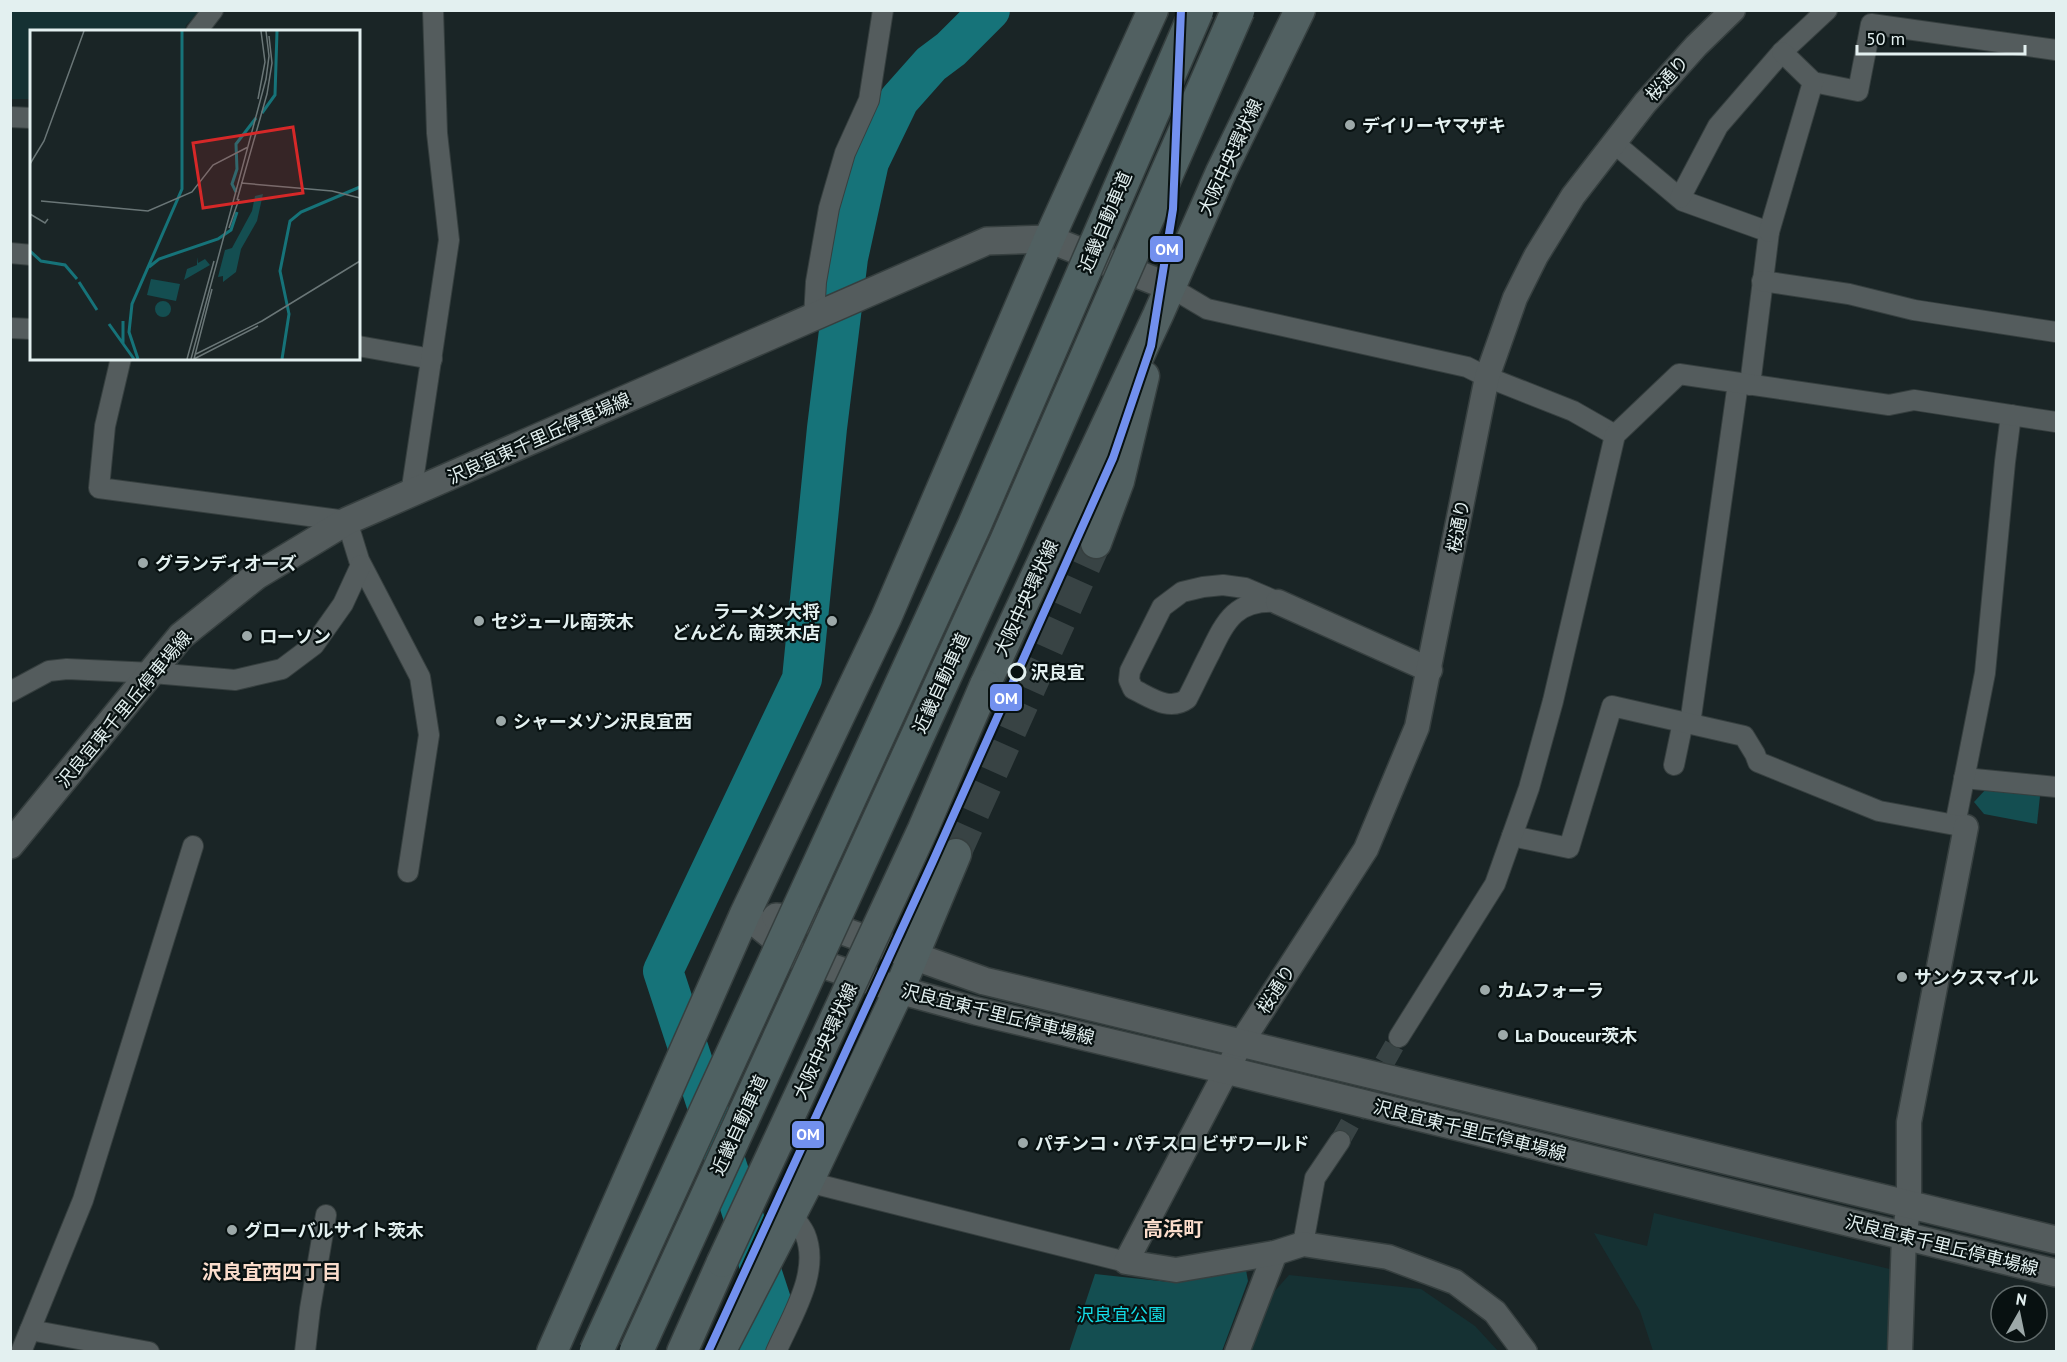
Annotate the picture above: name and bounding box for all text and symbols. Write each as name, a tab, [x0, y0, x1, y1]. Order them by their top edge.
scale bar	[1857, 18, 2025, 56]
text: 50 m	[1866, 27, 1905, 50]
inset map	[30, 30, 360, 360]
street label: 桜通り	[1640, 50, 1694, 106]
street label: 大阪中央環状線	[1193, 95, 1267, 219]
place label: デイリーヤマザキ	[1362, 114, 1506, 137]
marker: デイリーヤマザキ	[1343, 118, 1357, 132]
street label: 近畿自動車道	[1073, 168, 1137, 276]
line badge: OM	[1149, 235, 1184, 263]
text: OM	[1155, 239, 1179, 259]
street label: 沢良宜東千里丘停車場線	[444, 387, 634, 489]
street label: 桜通り	[1442, 497, 1474, 555]
street label: 大阪中央環状線	[989, 536, 1063, 660]
place label: グランディオーズ	[155, 552, 297, 575]
marker: グランディオーズ	[136, 556, 150, 570]
place label: ラーメン大将 どんどん 南茨木店	[672, 600, 820, 644]
place label: セジュール南茨木	[491, 610, 634, 633]
marker: セジュール南茨木	[472, 614, 486, 628]
marker: ラーメン大将 どんどん 南茨木店	[825, 614, 839, 628]
place label: ローソン	[259, 625, 331, 648]
street label: 沢良宜東千里丘停車場線	[52, 626, 196, 792]
marker: ローソン	[240, 629, 254, 643]
street label: 近畿自動車道	[908, 629, 974, 737]
place label: 沢良宜	[1031, 661, 1085, 684]
marker: 沢良宜	[1008, 663, 1026, 681]
line badge: OM	[989, 683, 1023, 712]
text: OM	[994, 688, 1018, 708]
place label: シャーメゾン沢良宜西	[513, 710, 692, 733]
marker: シャーメゾン沢良宜西	[494, 714, 508, 728]
street label: 桜通り	[1252, 960, 1300, 1018]
place label: サンクスマイル	[1914, 966, 2039, 989]
marker: サンクスマイル	[1895, 970, 1909, 984]
street label: 大阪中央環状線	[788, 979, 862, 1103]
street label: 沢良宜東千里丘停車場線	[899, 979, 1097, 1049]
place label: カムフォーラ	[1497, 979, 1604, 1002]
marker: カムフォーラ	[1478, 983, 1492, 997]
place label: La Douceur茨木	[1515, 1024, 1637, 1047]
marker: La Douceur茨木	[1496, 1028, 1510, 1042]
street label: 近畿自動車道	[706, 1071, 772, 1179]
street label: 沢良宜東千里丘停車場線	[1371, 1095, 1569, 1165]
line badge: OM	[791, 1120, 825, 1149]
text: OM	[796, 1124, 820, 1144]
place label: パチンコ・パチスロ ビザワールド	[1035, 1132, 1310, 1155]
marker: パチンコ・パチスロ ビザワールド	[1016, 1136, 1030, 1150]
street label: 沢良宜東千里丘停車場線	[1843, 1210, 2041, 1280]
district label: 高浜町	[1143, 1216, 1203, 1242]
place label: グローバルサイト茨木	[244, 1219, 424, 1242]
marker: グローバルサイト茨木	[225, 1223, 239, 1237]
district label: 沢良宜西四丁目	[202, 1259, 342, 1285]
north arrow	[1989, 1284, 2049, 1344]
text: N	[2015, 1288, 2028, 1310]
park label: 沢良宜公園	[1076, 1303, 1166, 1326]

